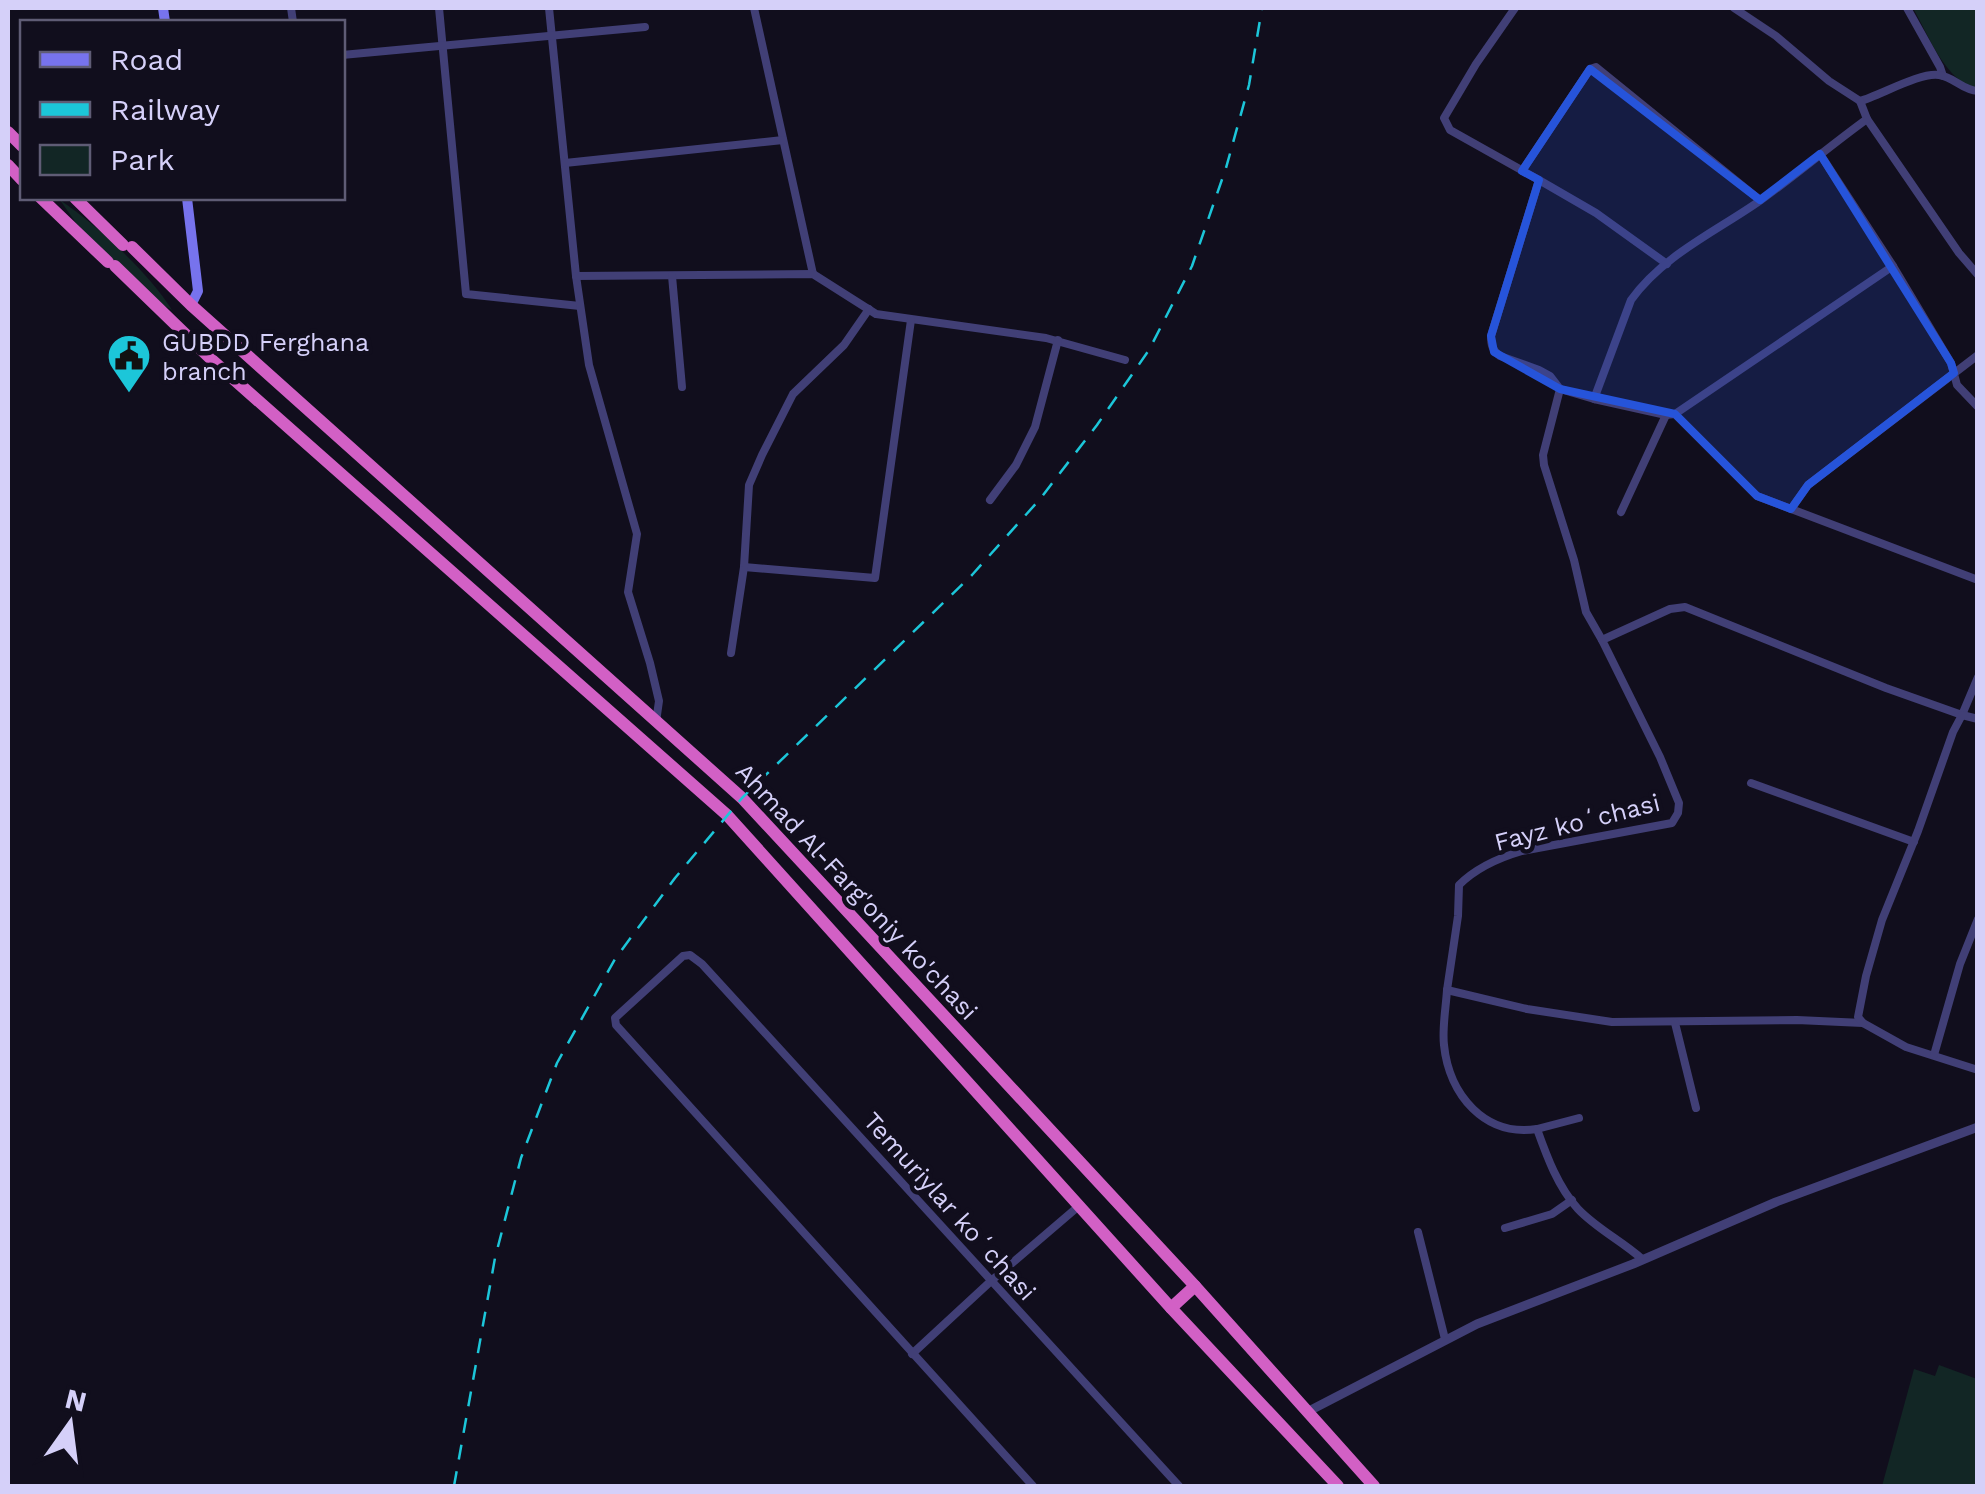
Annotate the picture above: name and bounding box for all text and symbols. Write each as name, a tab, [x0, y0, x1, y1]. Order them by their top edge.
legend	[20, 20, 345, 200]
text: Road	[110, 42, 183, 77]
text: Railway	[110, 92, 220, 127]
text: Park	[110, 142, 175, 177]
place label: GUBDD Ferghana branch	[162, 328, 369, 386]
public building icon: GUBDD Ferghana branch	[106, 333, 152, 394]
street label: Ahmad Al-Farg'oniy ko'chasi	[730, 757, 983, 1026]
street label: Fayz koʻchasi	[1491, 788, 1663, 857]
street label: Temuriylar koʻchasi	[858, 1106, 1042, 1306]
north arrow	[20, 1374, 120, 1474]
text: N	[62, 1382, 90, 1419]

